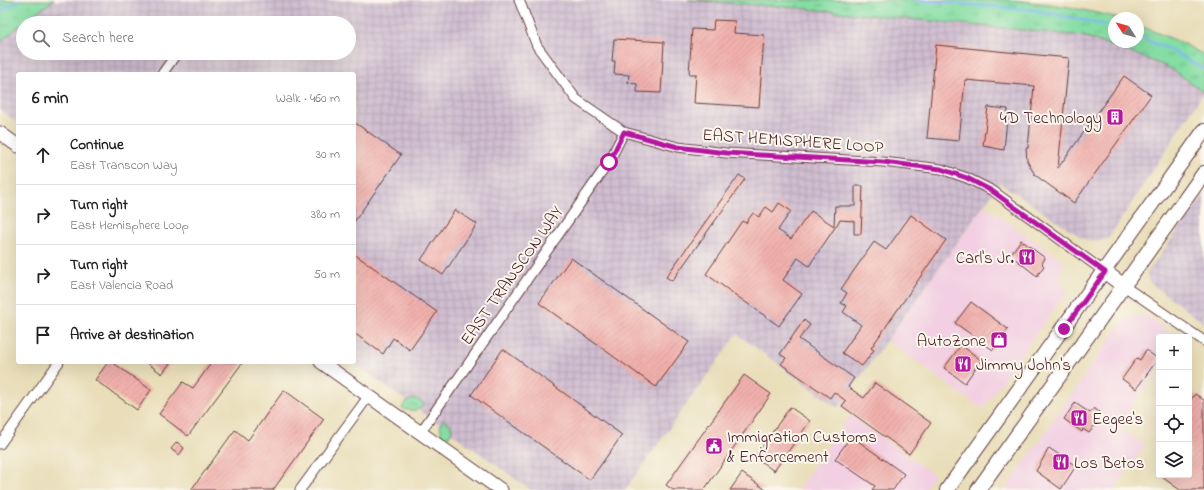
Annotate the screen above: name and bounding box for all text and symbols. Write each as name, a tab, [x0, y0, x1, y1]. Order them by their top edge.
north arrow	[1108, 12, 1144, 48]
search box	[16, 16, 356, 60]
icon: search	[30, 27, 52, 49]
text: Search here	[62, 27, 134, 49]
text: 6 min	[32, 86, 68, 111]
text: Walk · 460 m	[276, 89, 340, 108]
place label: 4D Technology	[1000, 106, 1102, 133]
building icon: 4D Technology	[1105, 107, 1125, 127]
street label: EAST HEMISPHERE LOOP	[701, 123, 884, 160]
text: Continue	[70, 134, 124, 156]
icon: ahead	[32, 144, 54, 166]
text: 30 m	[316, 145, 340, 164]
route start	[600, 153, 618, 171]
text: East Transcon Way	[70, 156, 177, 175]
text: Turn right	[70, 194, 128, 216]
street label: EAST TRANSCON WAY	[455, 201, 570, 351]
icon: right	[32, 204, 54, 226]
text: 380 m	[311, 205, 340, 224]
text: East Hemisphere Loop	[70, 216, 189, 235]
place label: Carl's Jr.	[956, 246, 1015, 271]
restaurant icon: Carl's Jr.	[1017, 247, 1037, 267]
text: Turn right	[70, 254, 128, 276]
icon: right	[32, 264, 54, 286]
text: 50 m	[314, 265, 340, 284]
text: East Valencia Road	[70, 276, 173, 295]
route end	[1055, 320, 1073, 338]
icon: arrive	[32, 324, 54, 346]
text: Arrive at destination	[70, 324, 194, 346]
place label: AutoZone	[917, 329, 986, 354]
shop icon: AutoZone	[989, 330, 1009, 350]
map controls	[1156, 334, 1192, 478]
button: +	[1156, 334, 1192, 370]
place label: Jimmy John's	[976, 353, 1071, 379]
restaurant icon: Jimmy John's	[953, 354, 973, 374]
button: −	[1156, 370, 1192, 406]
button: locate	[1156, 406, 1192, 442]
place label: Eegee's	[1092, 407, 1143, 434]
restaurant icon: Eegee's	[1069, 408, 1089, 428]
place label: Immigration Customs & Enforcement	[727, 425, 877, 470]
public building icon: Immigration Customs & Enforcement	[704, 436, 724, 456]
button: layers	[1156, 442, 1192, 478]
place label: Los Betos	[1074, 451, 1144, 476]
restaurant icon: Los Betos	[1051, 452, 1071, 472]

